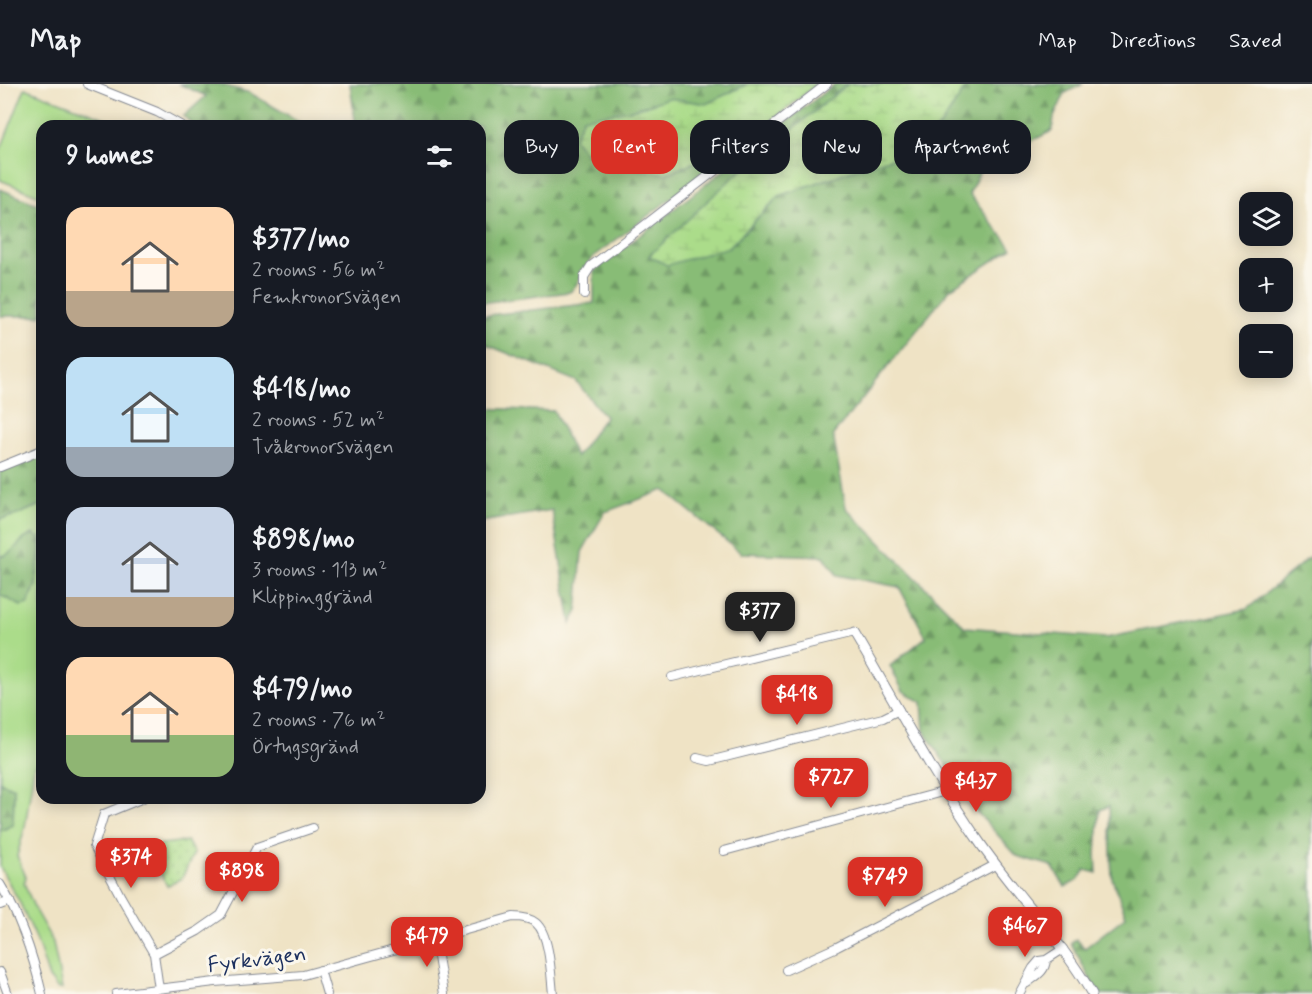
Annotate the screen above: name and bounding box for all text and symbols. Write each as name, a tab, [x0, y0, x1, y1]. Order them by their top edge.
text: Map	[30, 23, 81, 60]
text: Map	[1038, 27, 1077, 55]
text: Directions	[1110, 27, 1196, 55]
text: Saved	[1229, 27, 1282, 55]
chip: Buy	[504, 120, 579, 174]
chip: Rent	[591, 120, 678, 174]
chip: Filters	[690, 120, 790, 174]
chip: New	[802, 120, 882, 174]
chip: Apartment	[894, 120, 1031, 174]
text: 9 homes	[66, 139, 154, 173]
icon: filters	[423, 140, 456, 173]
map controls	[1239, 192, 1293, 378]
button: layers	[1239, 192, 1293, 246]
text: $377/mo	[252, 223, 350, 257]
icon: home	[114, 231, 186, 303]
text: 2 rooms · 56 m²	[252, 257, 385, 284]
button: +	[1239, 258, 1293, 312]
text: Femkronorsvägen	[252, 284, 401, 311]
button: −	[1239, 324, 1293, 378]
text: $418/mo	[252, 373, 351, 407]
icon: home	[114, 381, 186, 453]
text: 2 rooms · 52 m²	[252, 407, 385, 434]
text: Tvåkronorsvägen	[252, 434, 394, 461]
text: $898/mo	[252, 523, 355, 557]
icon: home	[114, 531, 186, 603]
text: 3 rooms · 113 m²	[252, 557, 387, 584]
text: Klippinggränd	[252, 584, 373, 611]
pin: $377	[724, 592, 796, 643]
text: $377	[739, 598, 781, 625]
text: $479/mo	[252, 673, 352, 707]
pin: $418	[761, 675, 833, 726]
icon: home	[114, 681, 186, 753]
text: $418	[776, 681, 818, 708]
text: 2 rooms · 76 m²	[252, 707, 385, 734]
text: Örtugsgränd	[252, 734, 359, 761]
pin: $727	[795, 758, 867, 809]
pin: $437	[940, 762, 1012, 813]
text: $727	[808, 764, 854, 791]
text: $437	[954, 768, 998, 795]
pin: $374	[95, 838, 167, 889]
text: $374	[110, 844, 152, 871]
pin: $898	[206, 852, 278, 903]
pin: $749	[849, 857, 921, 908]
text: $898	[219, 858, 265, 885]
text: $749	[862, 863, 908, 890]
pin: $467	[989, 907, 1061, 958]
text: $467	[1002, 913, 1048, 940]
pin: $479	[391, 917, 463, 968]
text: $479	[405, 923, 449, 950]
street label: Fyrkvägen	[206, 940, 308, 981]

